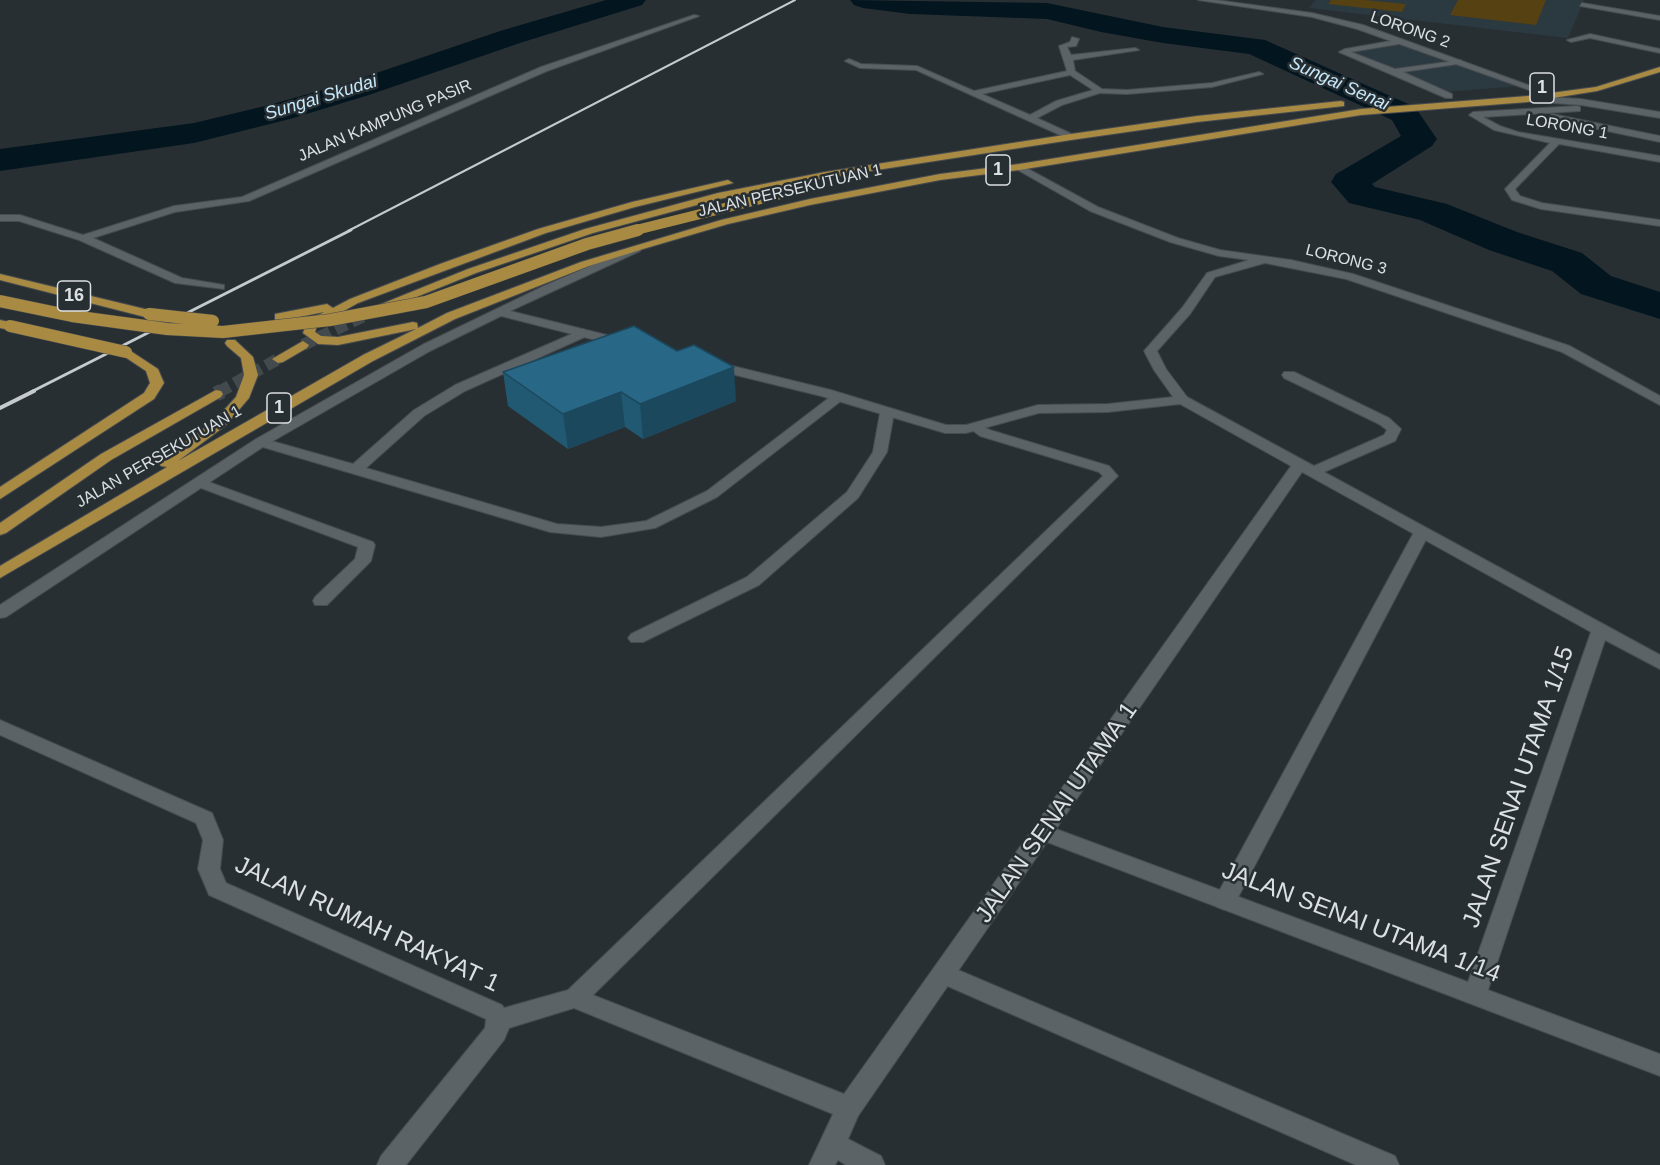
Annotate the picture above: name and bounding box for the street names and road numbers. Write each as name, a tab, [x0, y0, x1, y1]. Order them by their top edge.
street label: LORONG 2	[1368, 7, 1452, 53]
road number: 1	[1530, 73, 1554, 103]
street label: JALAN KAMPUNG PASIR	[295, 76, 475, 166]
street label: LORONG 1	[1525, 110, 1609, 144]
road number: 1	[986, 155, 1010, 185]
street label: JALAN PERSEKUTUAN 1	[696, 161, 884, 221]
street label: LORONG 3	[1304, 241, 1388, 279]
road number: 16	[58, 281, 90, 311]
road number: 1	[267, 393, 291, 423]
street label: JALAN PERSEKUTUAN 1	[73, 402, 245, 512]
street label: JALAN SENAI UTAMA 1/15	[1457, 643, 1581, 931]
street label: JALAN SENAI UTAMA 1	[970, 697, 1144, 929]
street label: JALAN RUMAH RAKYAT 1	[230, 851, 504, 999]
street label: JALAN SENAI UTAMA 1/14	[1218, 857, 1504, 989]

